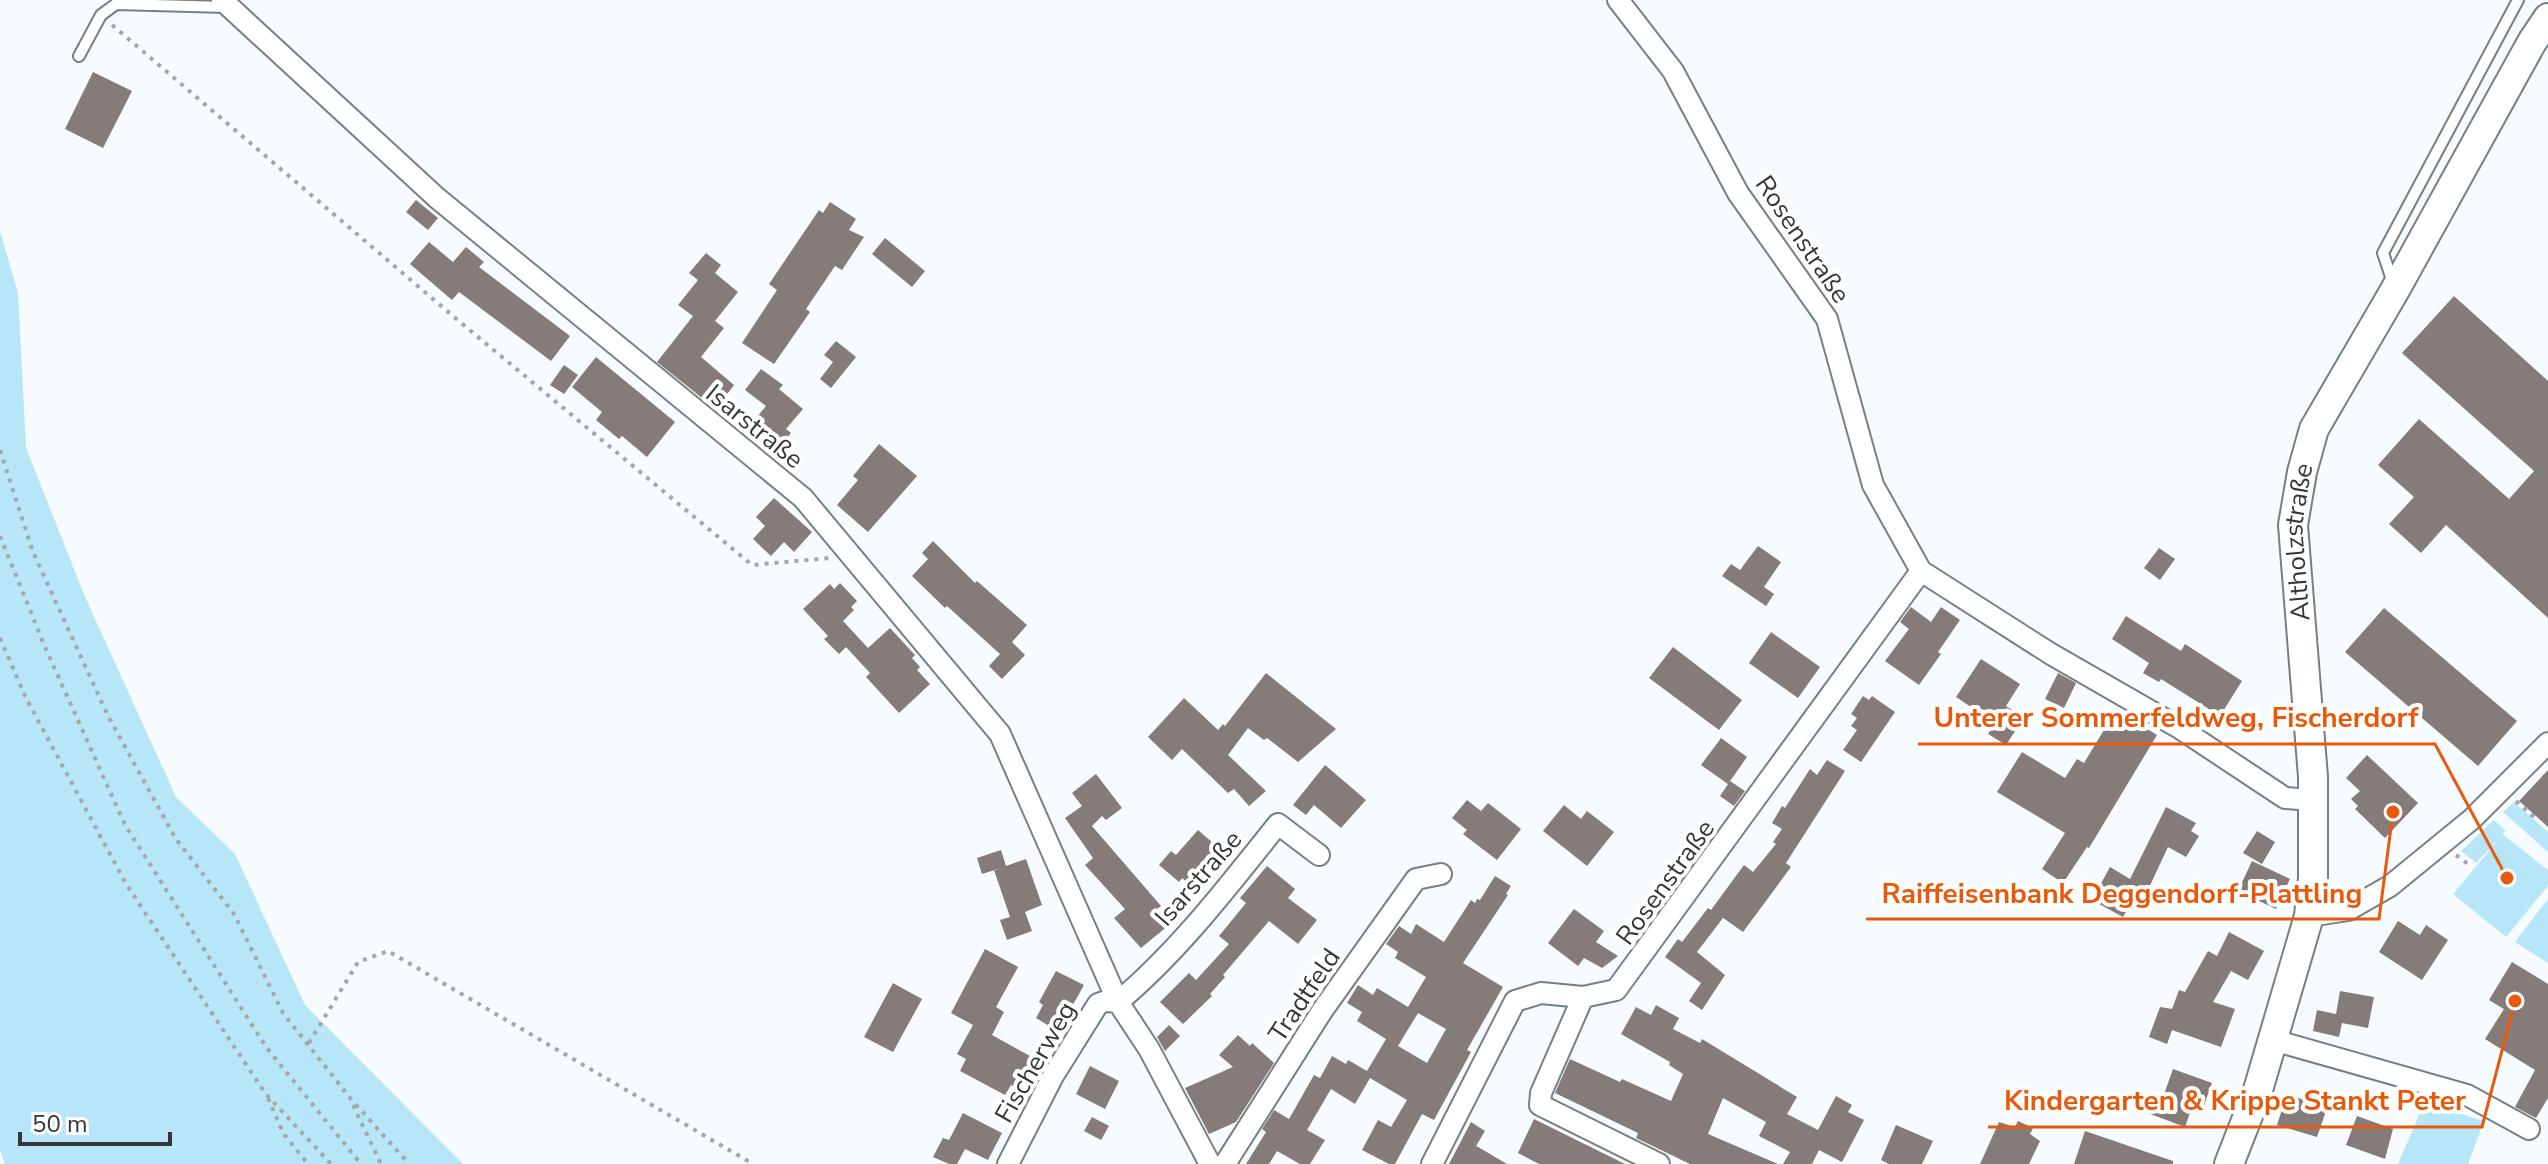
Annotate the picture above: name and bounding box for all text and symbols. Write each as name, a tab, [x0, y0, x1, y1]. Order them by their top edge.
street label: Rosenstraße	[1747, 169, 1858, 310]
street label: Isarstraße	[698, 376, 811, 477]
street label: Altholzstraße	[2276, 459, 2322, 622]
callout: Unterer Sommerfeldweg, Fischerdorf	[1918, 692, 2435, 744]
text: Unterer Sommerfeldweg, Fischerdorf	[1934, 699, 2419, 737]
street label: Rosenstraße	[1608, 813, 1723, 952]
street label: Isarstraße	[1147, 823, 1250, 934]
callout: Raiffeisenbank Deggendorf-Plattling	[1866, 867, 2379, 919]
text: Raiffeisenbank Deggendorf-Plattling	[1882, 875, 2362, 913]
street label: Tradtfeld	[1260, 942, 1348, 1049]
street label: Fischerweg	[987, 995, 1084, 1129]
callout: Kindergarten & Krippe Stankt Peter	[1988, 1075, 2482, 1127]
text: Kindergarten & Krippe Stankt Peter	[2004, 1082, 2466, 1120]
scale bar	[20, 1096, 170, 1146]
text: 50 m	[32, 1108, 88, 1140]

